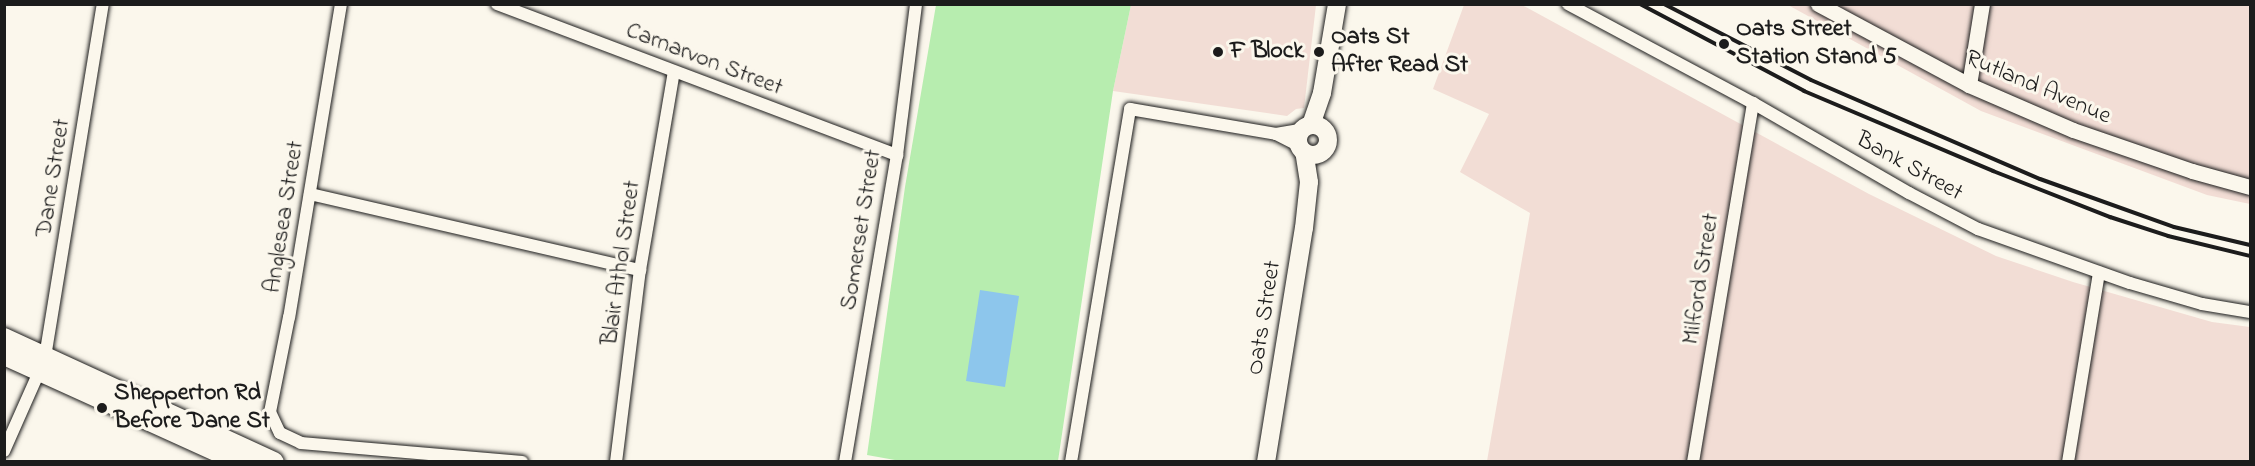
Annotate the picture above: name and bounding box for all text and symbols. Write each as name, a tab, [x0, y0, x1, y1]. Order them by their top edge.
place label: Oats Street Station Stand 5	[1736, 16, 1897, 72]
street label: Carnarvon Street	[621, 17, 787, 103]
place label: Oats St After Read St	[1331, 24, 1468, 80]
marker: Oats Street Station Stand 5	[1717, 37, 1731, 51]
place label: F Block	[1230, 38, 1304, 66]
street label: Rutland Avenue	[1961, 44, 2115, 132]
marker: F Block	[1211, 45, 1225, 59]
marker: Oats St After Read St	[1312, 45, 1326, 59]
street label: Dane Street	[30, 117, 78, 239]
street label: Bank Street	[1850, 126, 1968, 208]
street label: Anglesea Street	[259, 139, 311, 295]
street label: Somerset Street	[835, 148, 889, 312]
street label: Blair Athol Street	[596, 179, 648, 347]
street label: Milford Street	[1677, 211, 1727, 347]
street label: Oats Street	[1242, 259, 1288, 377]
place label: Shepperton Rd Before Dane St	[114, 380, 270, 436]
marker: Shepperton Rd Before Dane St	[95, 401, 109, 415]

